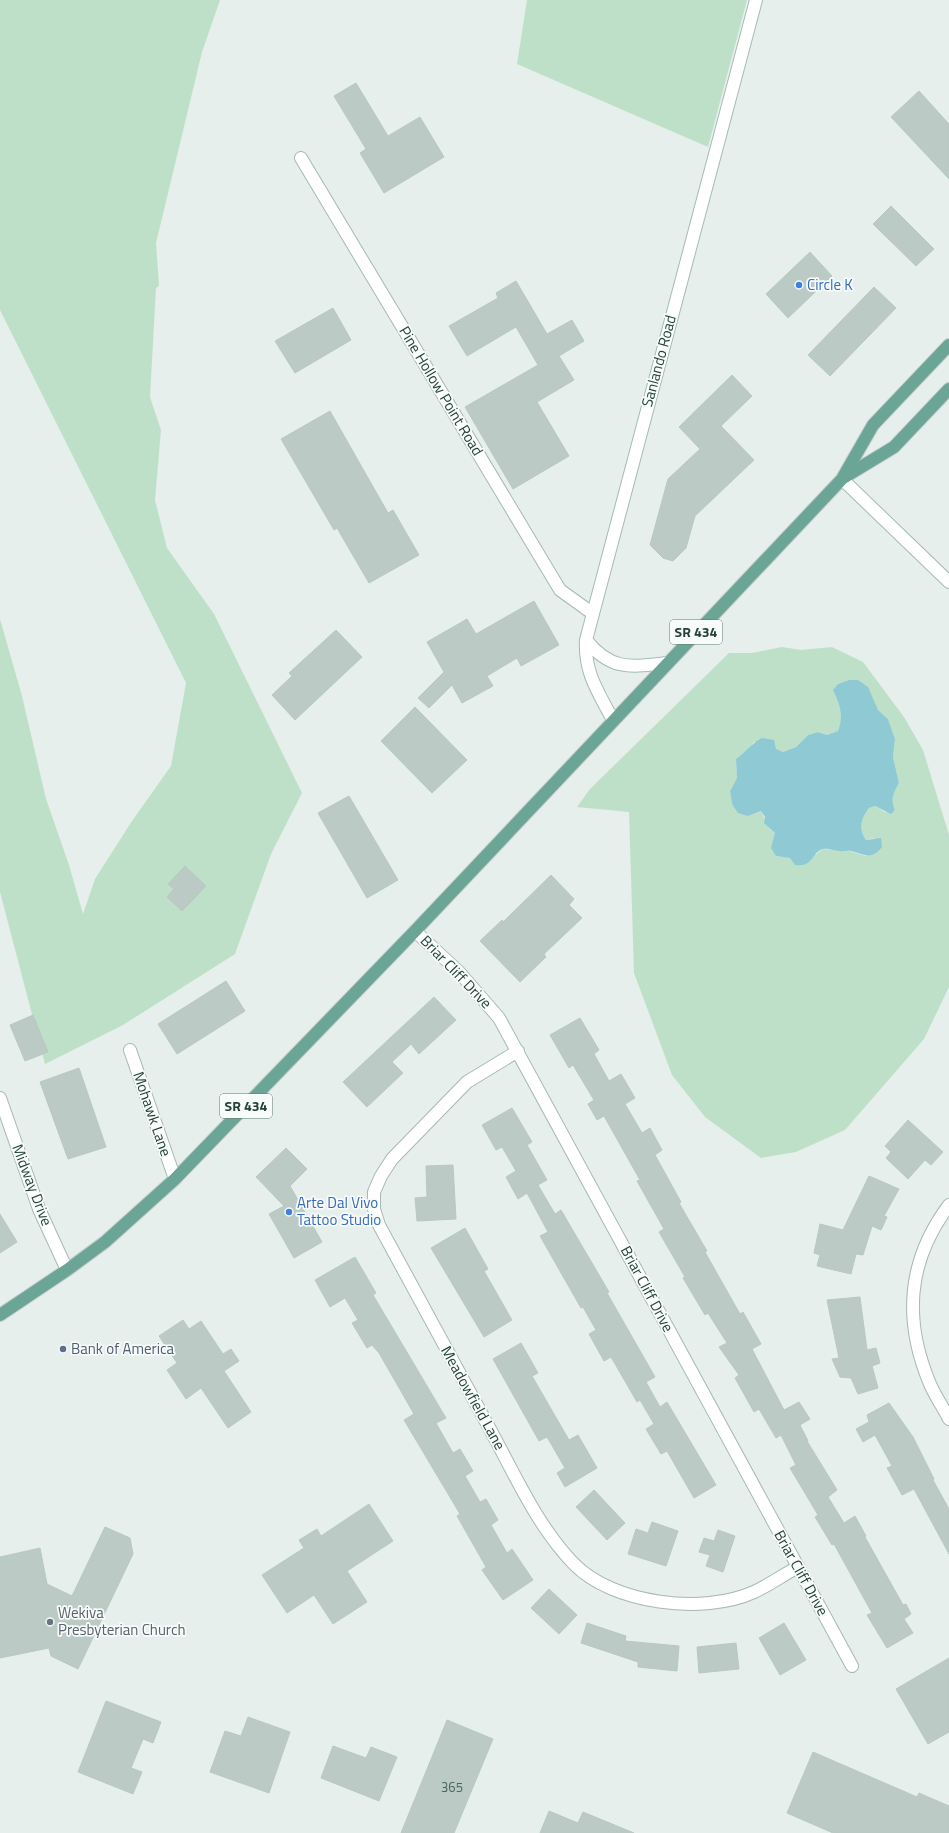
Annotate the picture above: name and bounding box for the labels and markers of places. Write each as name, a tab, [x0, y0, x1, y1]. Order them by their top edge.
place label: Circle K	[807, 273, 853, 296]
marker: Circle K	[794, 280, 804, 290]
place label: Arte Dal Vivo Tattoo Studio	[297, 1191, 381, 1231]
marker: Arte Dal Vivo Tattoo Studio	[284, 1207, 294, 1217]
place label: Bank of America	[71, 1337, 175, 1360]
marker: Bank of America	[58, 1344, 68, 1354]
place label: Wekiva Presbyterian Church	[58, 1601, 186, 1641]
marker: Wekiva Presbyterian Church	[45, 1617, 55, 1627]

